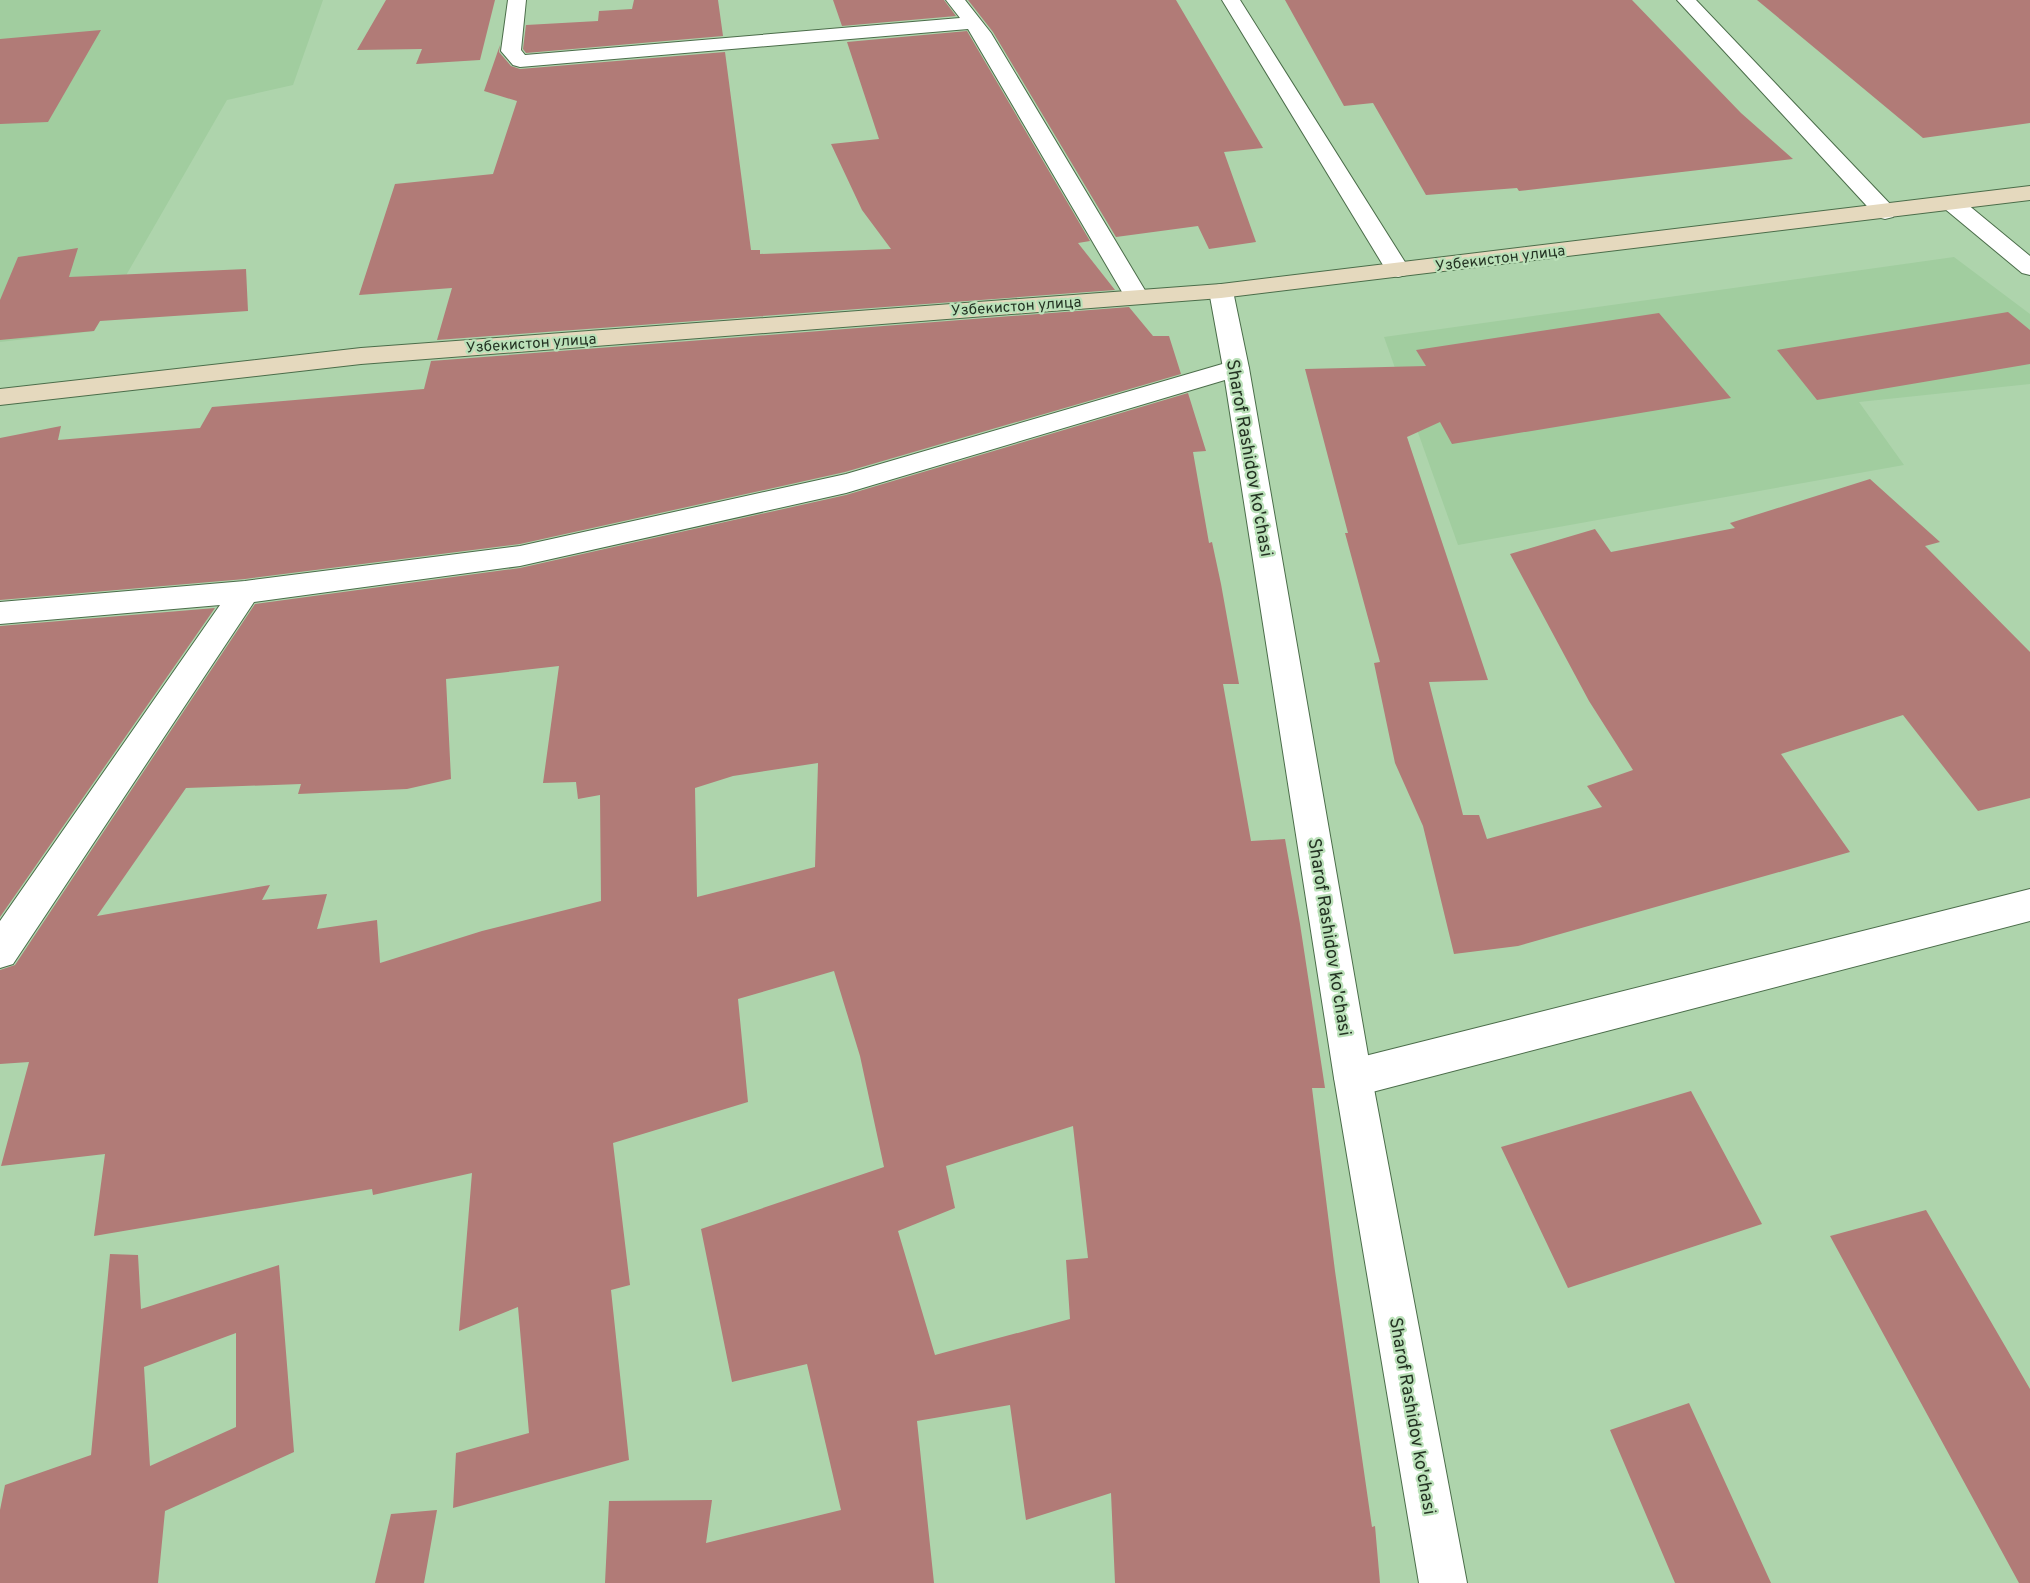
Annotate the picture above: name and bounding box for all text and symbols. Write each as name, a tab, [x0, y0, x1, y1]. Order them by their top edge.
street label: Узбекистон улица	[1434, 242, 1566, 277]
street label: Узбекистон улица	[950, 293, 1082, 322]
street label: Узбекистон улица	[465, 330, 597, 359]
street label: Sharof Rashidov ko'chasi	[1220, 358, 1277, 559]
street label: Sharof Rashidov ko'chasi	[1302, 837, 1356, 1038]
street label: Sharof Rashidov ko'chasi	[1383, 1316, 1440, 1517]

